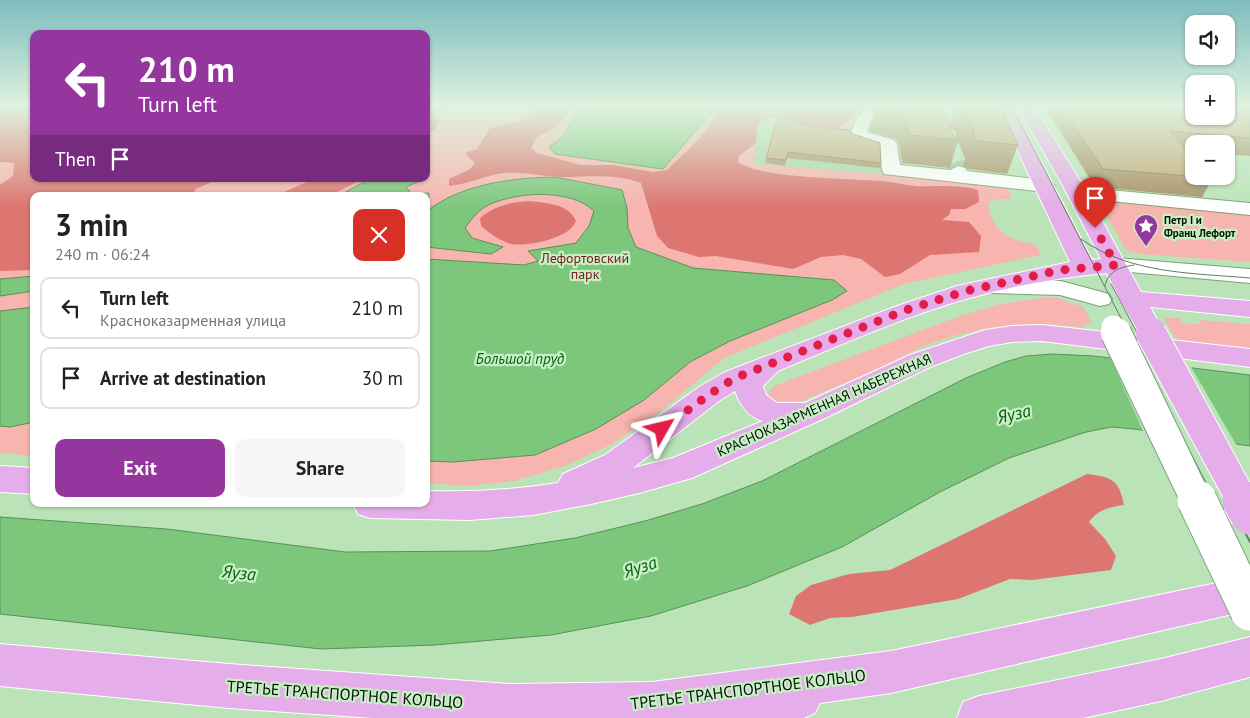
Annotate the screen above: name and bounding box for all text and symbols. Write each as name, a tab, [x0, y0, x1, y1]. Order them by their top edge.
map controls	[1185, 15, 1235, 185]
button: sound	[1185, 15, 1235, 65]
text: 210 m	[138, 46, 235, 92]
icon: left	[55, 50, 120, 115]
button: +	[1185, 75, 1235, 125]
text: Turn left	[138, 90, 217, 118]
button: −	[1185, 135, 1235, 185]
icon: arrive	[106, 145, 134, 173]
text: Then	[55, 147, 96, 171]
pin	[1074, 177, 1116, 228]
icon: arrive	[1081, 184, 1109, 212]
text: 3 min	[55, 205, 128, 244]
button: close	[353, 209, 405, 261]
place icon: Петр I и Франц Лефорт	[1133, 213, 1159, 247]
place label: Петр I и Франц Лефорт	[1164, 213, 1236, 240]
text: 240 m · 06:24	[55, 244, 150, 264]
park label: Лефортовский парк	[540, 249, 629, 283]
text: Turn left	[100, 286, 169, 310]
icon: left	[57, 294, 85, 322]
text: 210 m	[351, 296, 403, 320]
text: Красноказарменная улица	[100, 310, 286, 330]
water label: Большой пруд	[476, 349, 565, 368]
street label: КРАСНОКАЗАРМЕННАЯ НАБЕРЕЖНАЯ	[714, 349, 934, 461]
icon: arrive	[57, 364, 85, 392]
text: Arrive at destination	[100, 366, 266, 390]
text: 30 m	[362, 366, 403, 390]
water label: Яуза	[994, 398, 1033, 429]
position arrow	[635, 402, 687, 454]
button: Exit	[55, 439, 225, 497]
button: Share	[235, 439, 405, 497]
water label: Яуза	[619, 550, 660, 583]
water label: Яуза	[220, 559, 257, 586]
street label: ТРЕТЬЕ ТРАНСПОРТНОЕ КОЛЬЦО	[629, 665, 867, 713]
street label: ТРЕТЬЕ ТРАНСПОРТНОЕ КОЛЬЦО	[226, 676, 464, 712]

